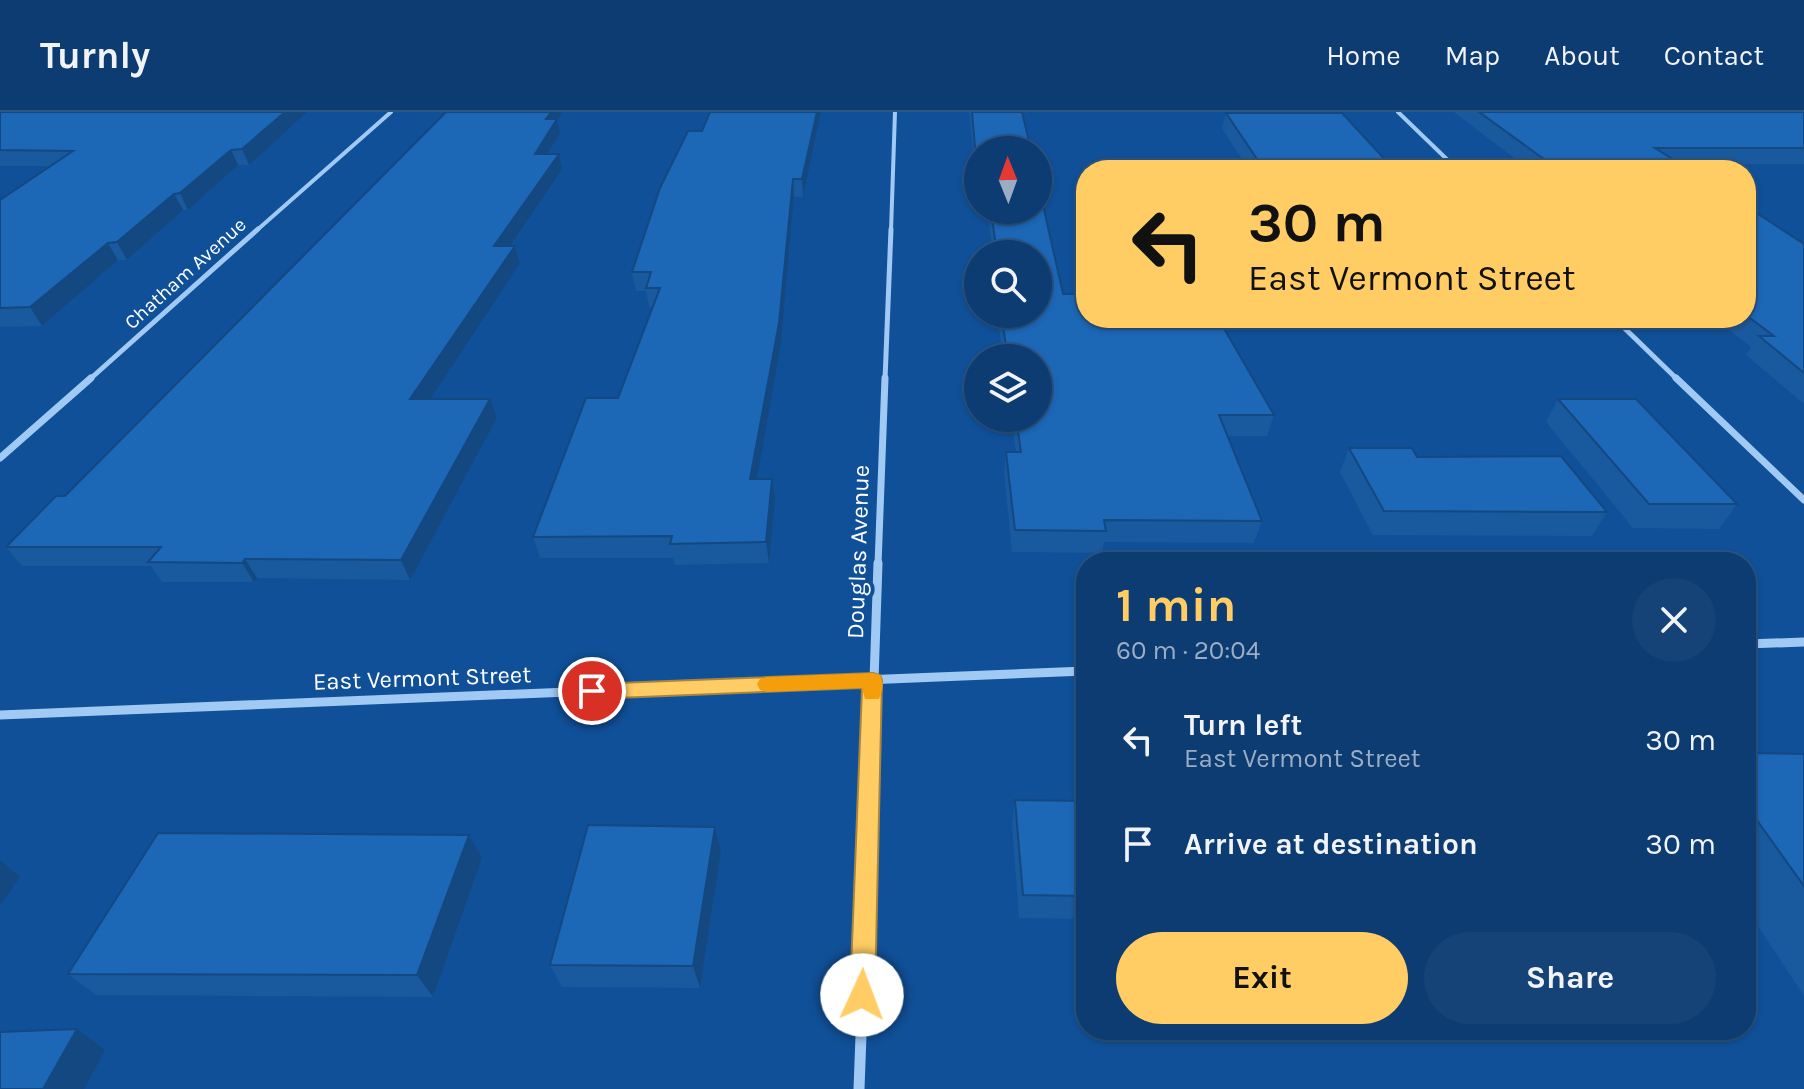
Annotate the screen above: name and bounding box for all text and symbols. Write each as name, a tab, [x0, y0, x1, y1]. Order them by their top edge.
text: Turnly	[40, 33, 150, 78]
text: Home	[1326, 39, 1401, 72]
text: Map	[1445, 39, 1500, 72]
text: About	[1544, 39, 1620, 72]
text: Contact	[1664, 39, 1764, 72]
north arrow	[964, 136, 1052, 224]
map controls	[964, 136, 1052, 432]
text: 30 m	[1248, 190, 1386, 255]
icon: left	[1116, 192, 1220, 296]
street label: Chatham Avenue	[120, 213, 251, 334]
button: search	[964, 240, 1052, 328]
text: East Vermont Street	[1248, 257, 1576, 299]
button: layers	[964, 344, 1052, 432]
street label: Douglas Avenue	[841, 464, 875, 640]
text: 1 min	[1116, 577, 1236, 633]
button: close	[1632, 578, 1716, 662]
text: 60 m · 20:04	[1116, 635, 1260, 666]
pin	[558, 657, 626, 725]
street label: East Vermont Street	[312, 660, 532, 696]
icon: arrive	[570, 669, 614, 713]
text: Turn left	[1184, 707, 1302, 743]
icon: left	[1116, 718, 1160, 762]
text: 30 m	[1645, 722, 1716, 758]
text: East Vermont Street	[1184, 743, 1421, 774]
icon: arrive	[1116, 822, 1160, 866]
text: Arrive at destination	[1184, 826, 1478, 862]
text: 30 m	[1645, 826, 1716, 862]
button: Exit	[1116, 932, 1408, 1024]
button: Share	[1424, 932, 1716, 1024]
position arrow	[820, 953, 904, 1037]

